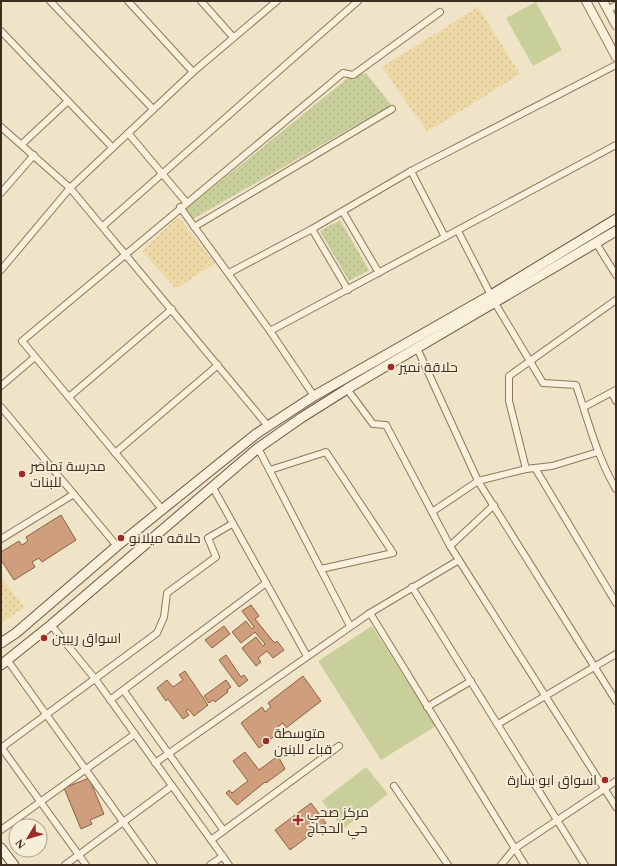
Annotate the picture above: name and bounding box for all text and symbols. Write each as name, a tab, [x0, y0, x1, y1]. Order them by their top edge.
place label: حلاقة نمير	[398, 357, 458, 378]
marker: حلاقة نمير	[386, 362, 396, 372]
place label: مدرسة تماضر للبنات	[29, 456, 106, 493]
marker: مدرسة تماضر للبنات	[17, 469, 27, 479]
place label: حلاقه ميلانو	[129, 528, 201, 549]
marker: حلاقه ميلانو	[116, 533, 126, 543]
place label: اسواق ريبين	[52, 628, 121, 649]
marker: اسواق ريبين	[39, 633, 49, 643]
place label: متوسطة قباء للبنين	[274, 723, 332, 760]
marker: متوسطة قباء للبنين	[261, 736, 271, 746]
place label: اسواق ابو سارة	[508, 770, 597, 791]
marker: اسواق ابو سارة	[600, 775, 610, 785]
place label: مركز صحي حي الحجاج	[307, 802, 369, 840]
marker: مركز صحي حي الحجاج	[292, 814, 304, 826]
north arrow	[8, 818, 48, 858]
text: N	[11, 835, 30, 853]

